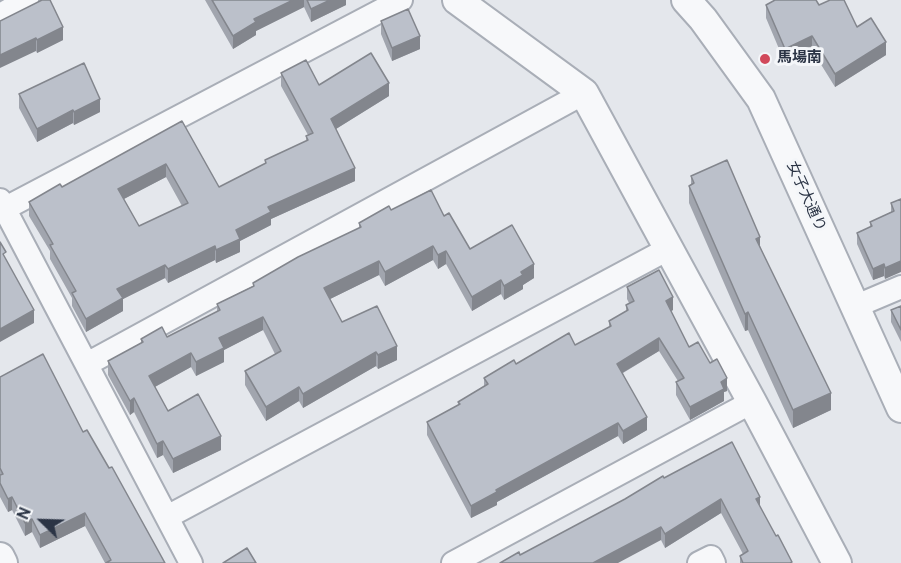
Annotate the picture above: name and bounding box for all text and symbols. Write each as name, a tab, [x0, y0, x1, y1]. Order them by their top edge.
place label: 馬場南	[777, 50, 822, 68]
marker: 馬場南	[758, 52, 772, 66]
street label: 女子大通り	[782, 159, 828, 235]
north arrow	[12, 491, 72, 551]
text: N	[14, 505, 37, 523]

